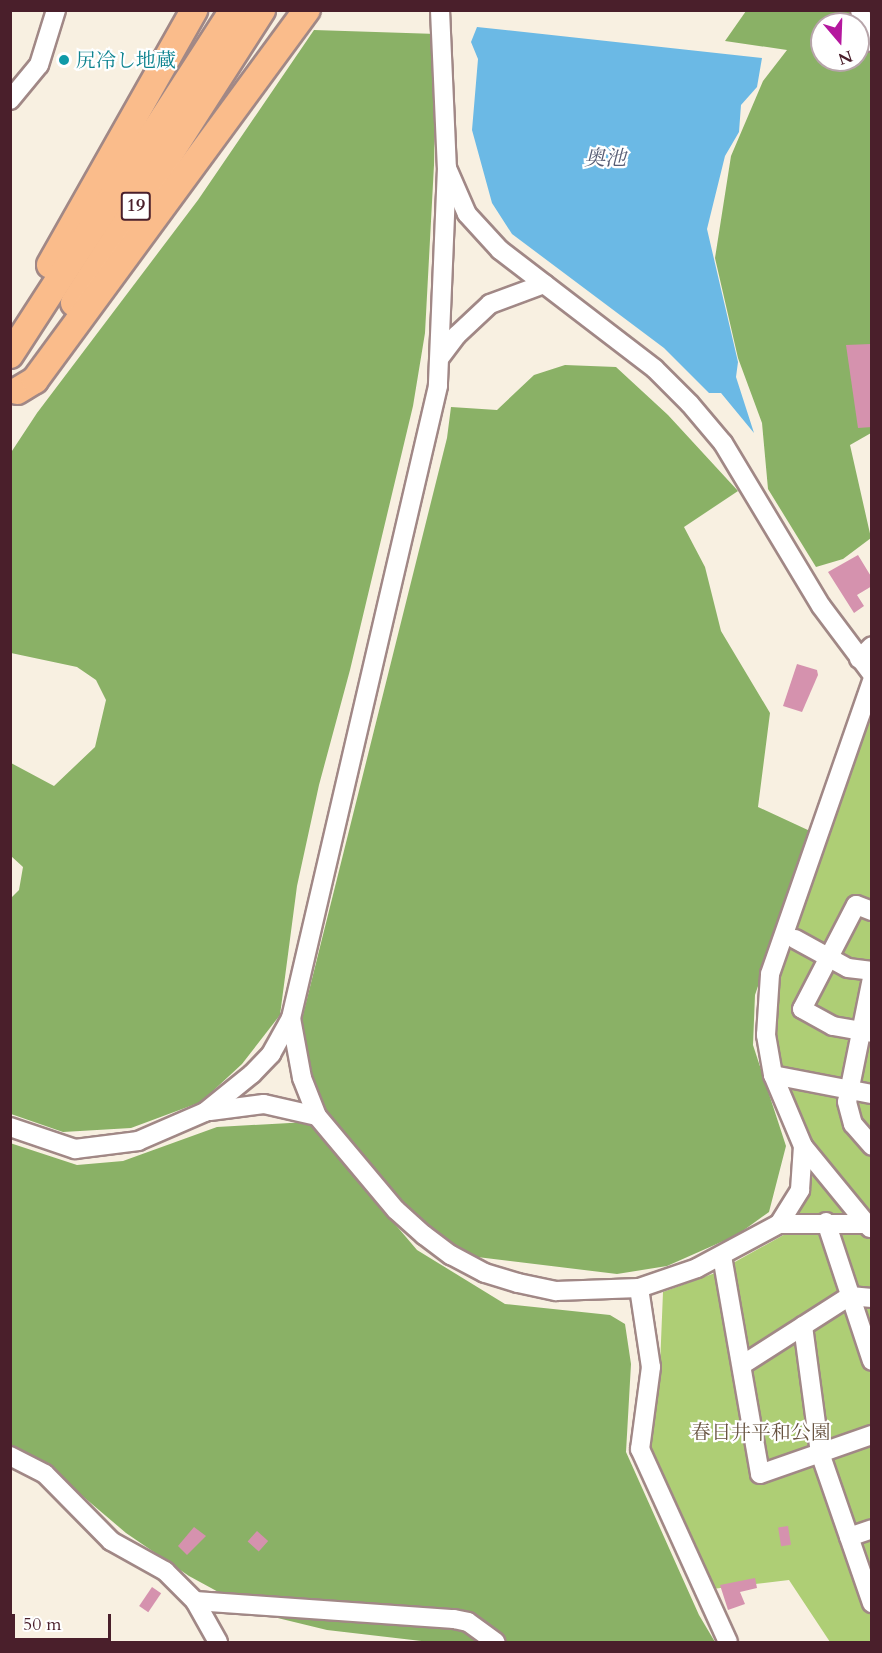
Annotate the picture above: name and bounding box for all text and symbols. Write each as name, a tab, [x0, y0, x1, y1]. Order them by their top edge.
north arrow	[810, 12, 870, 72]
text: N	[835, 44, 855, 70]
place label: 尻冷し地蔵	[76, 48, 176, 72]
marker: 尻冷し地蔵	[57, 53, 71, 67]
water label: 奥池	[584, 146, 626, 172]
road number: 19	[120, 191, 152, 221]
park label: 春日井平和公園	[691, 1420, 831, 1444]
scale bar	[15, 1602, 114, 1640]
text: 50 m	[23, 1612, 62, 1637]

